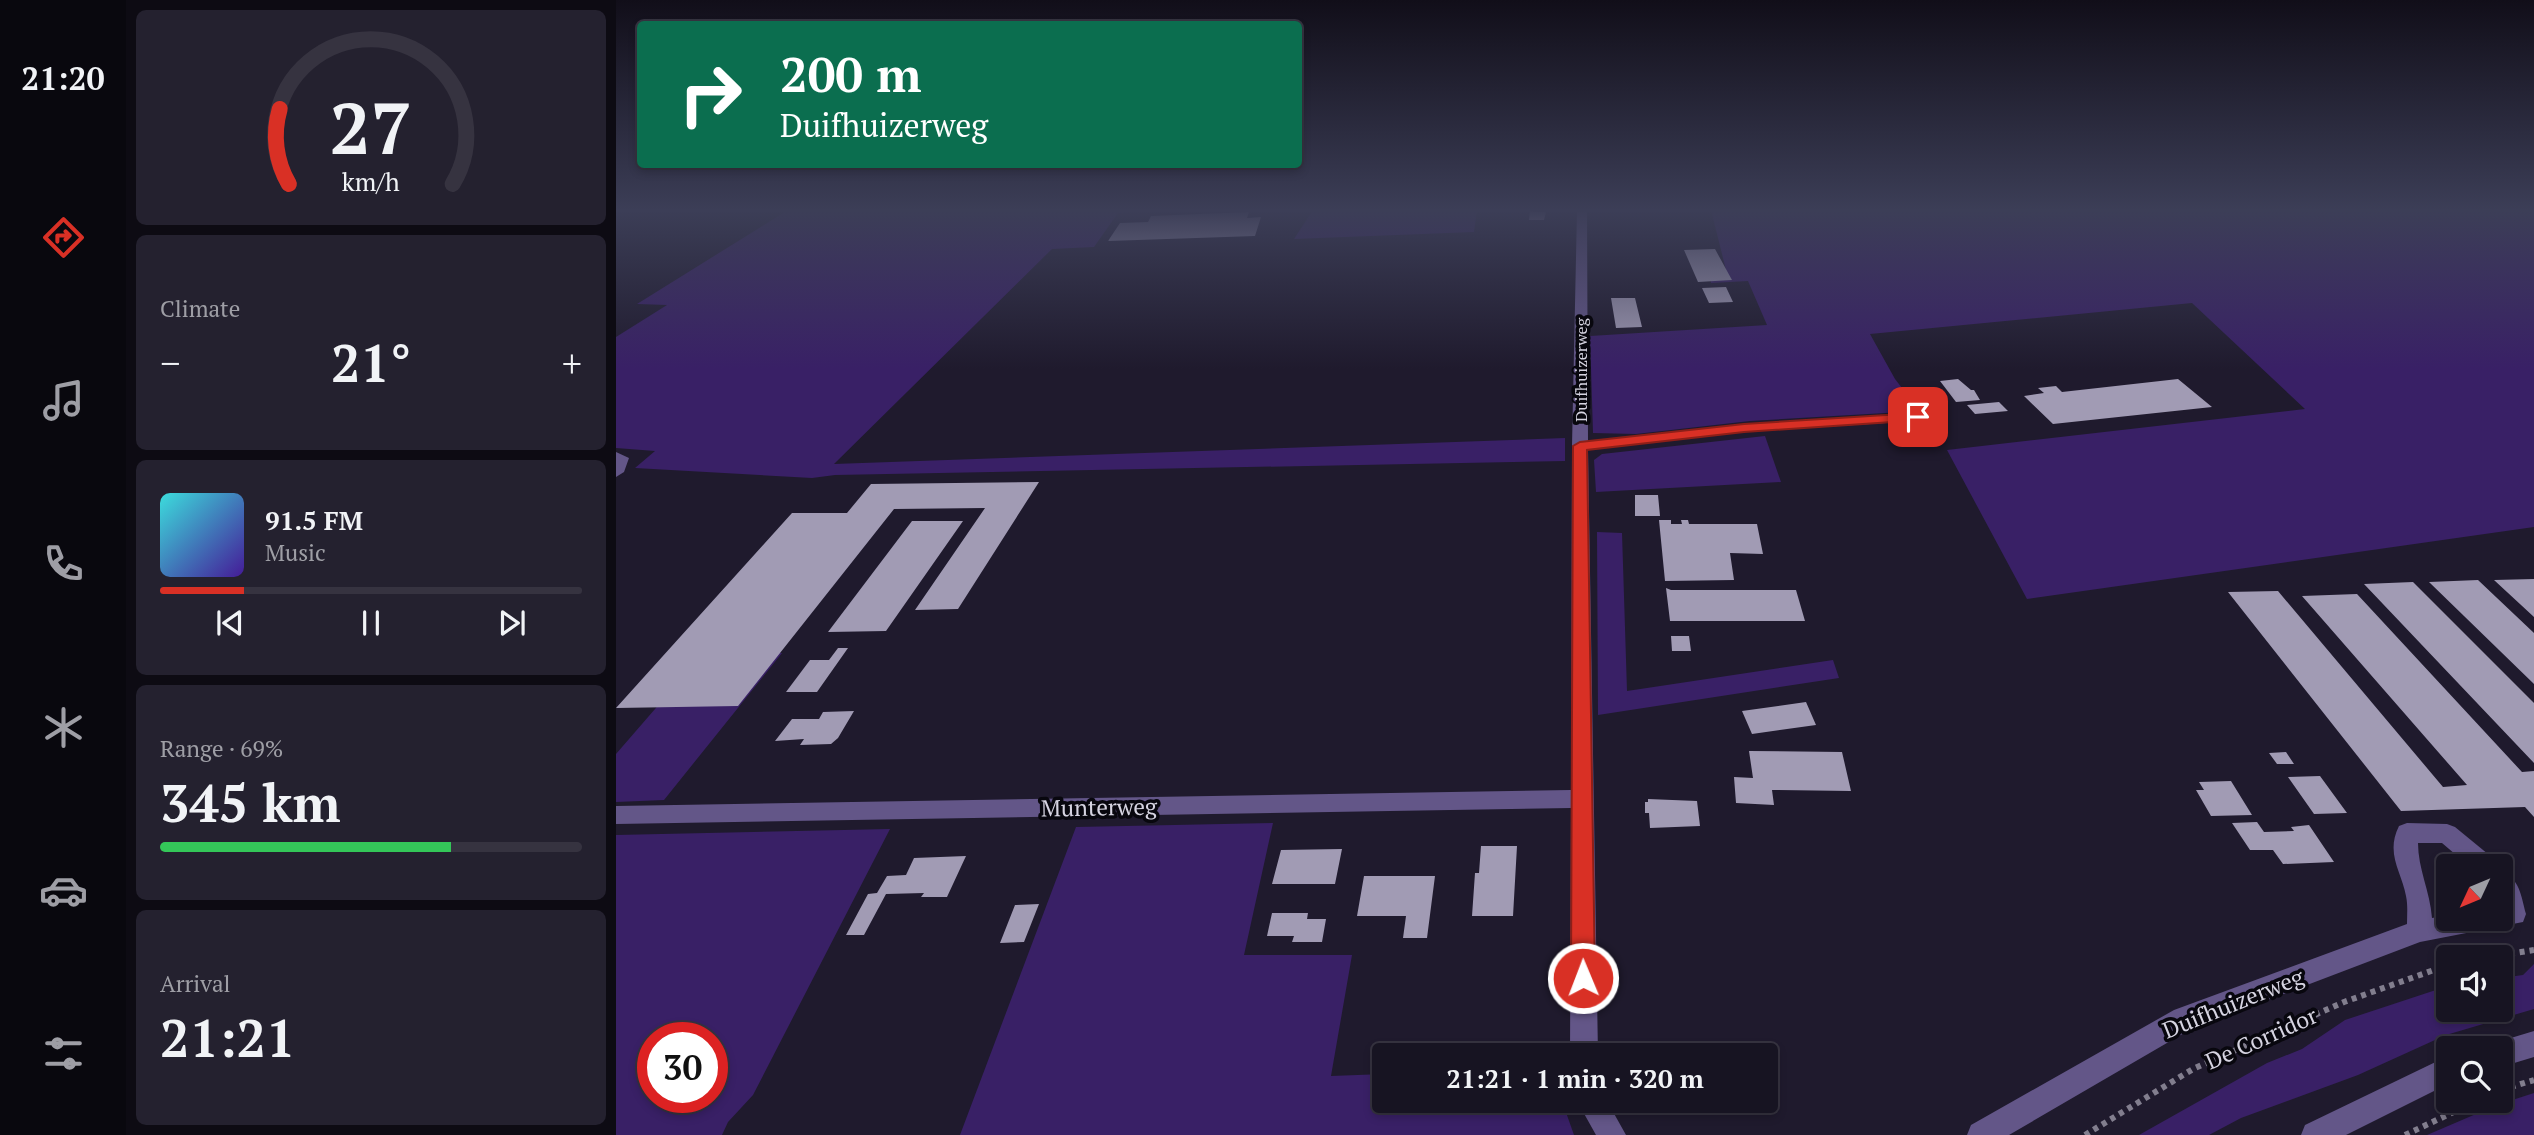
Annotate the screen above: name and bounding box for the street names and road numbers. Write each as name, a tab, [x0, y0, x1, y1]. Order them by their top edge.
street label: Duifhuizerweg	[1570, 317, 1592, 422]
street label: Munterweg	[1041, 790, 1158, 824]
street label: Duifhuizerweg	[2158, 960, 2309, 1045]
street label: De Corridor	[2200, 1000, 2322, 1076]

